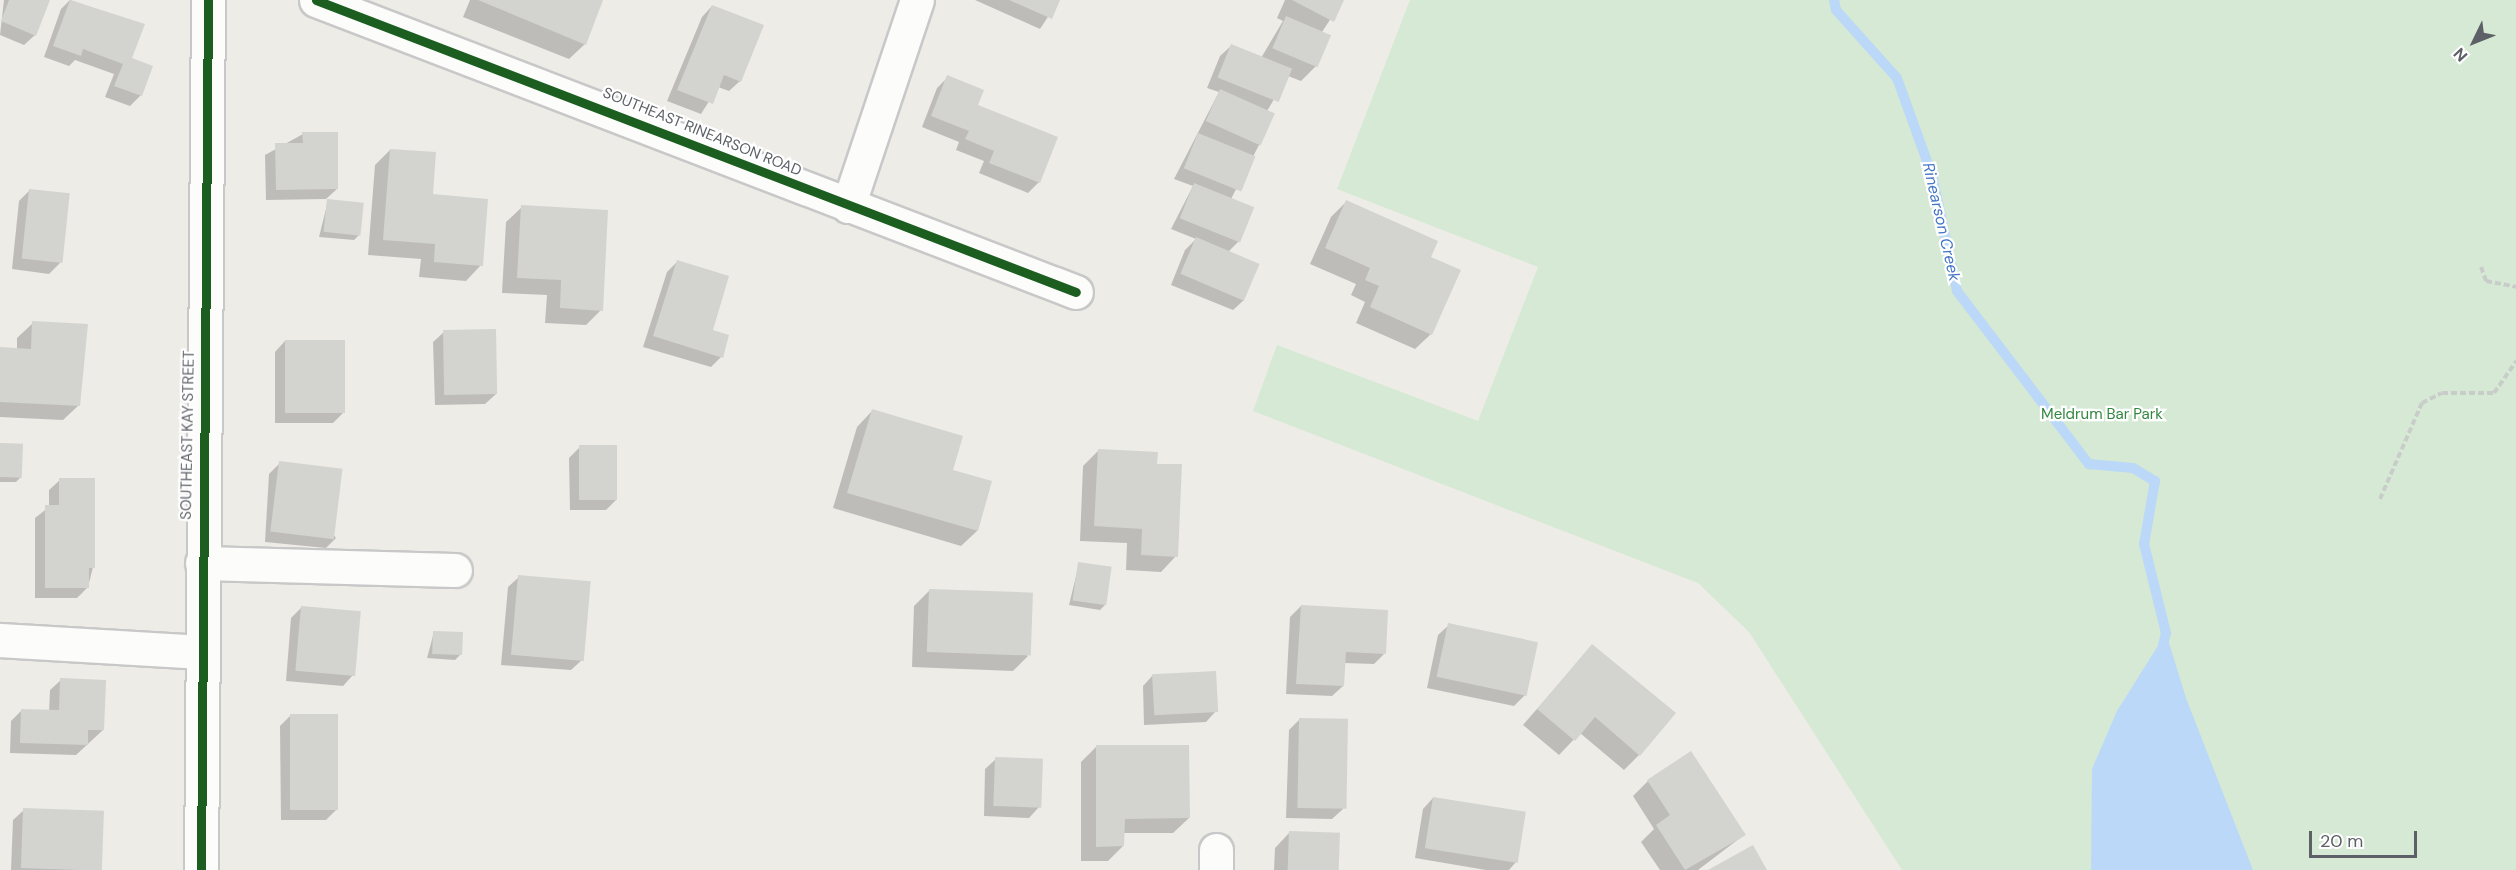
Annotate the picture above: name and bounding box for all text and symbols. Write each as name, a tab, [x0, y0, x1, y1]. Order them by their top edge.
north arrow	[2444, 12, 2504, 72]
text: N	[2449, 43, 2472, 66]
street label: SOUTHEAST RINEARSON ROAD	[600, 84, 804, 180]
water label: Rinearson Creek	[1918, 161, 1964, 283]
street label: SOUTHEAST KAY STREET	[178, 350, 198, 520]
park label: Meldrum Bar Park	[2041, 406, 2163, 424]
scale bar	[2312, 819, 2420, 857]
text: 20 m	[2320, 829, 2363, 853]

